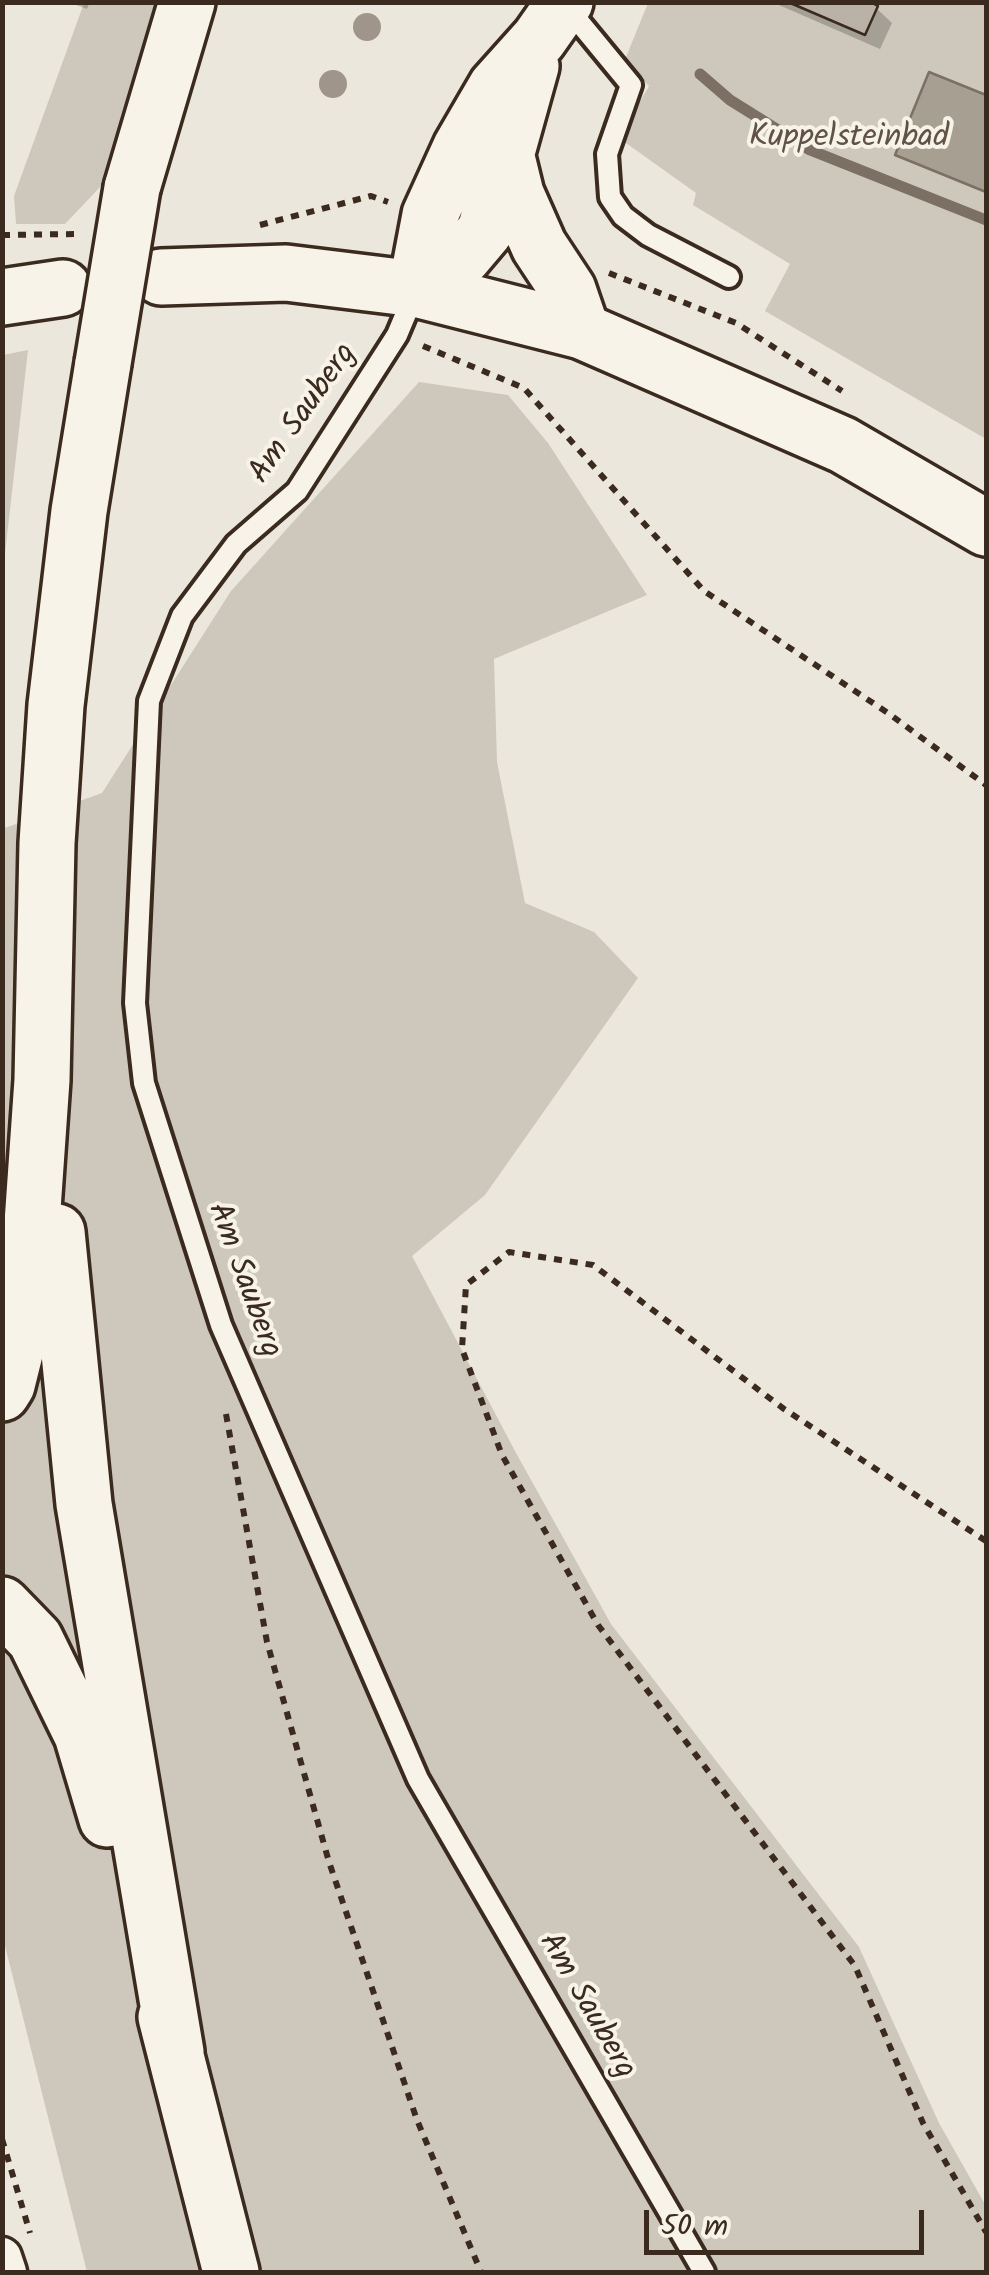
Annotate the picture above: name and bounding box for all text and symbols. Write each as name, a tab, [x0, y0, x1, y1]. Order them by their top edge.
park label: Kuppelsteinbad	[749, 121, 949, 159]
street label: Am Sauberg	[243, 338, 367, 492]
street label: Am Sauberg	[196, 1198, 288, 1364]
street label: Am Sauberg	[528, 1927, 642, 2087]
scale bar	[649, 2190, 929, 2252]
text: 50 m	[661, 2203, 728, 2251]

